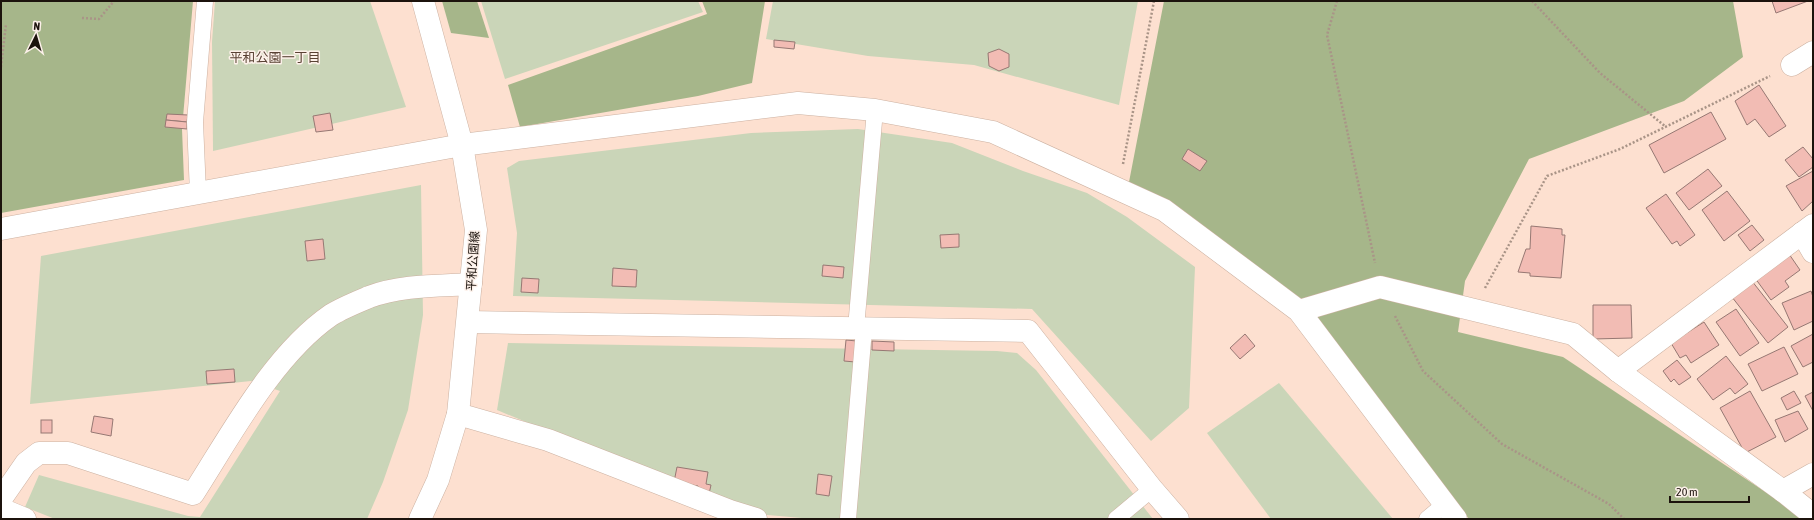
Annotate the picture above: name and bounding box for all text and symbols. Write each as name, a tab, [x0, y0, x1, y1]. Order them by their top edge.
north arrow	[16, 16, 56, 56]
text: N	[33, 20, 41, 32]
district label: 平和公園一丁目	[229, 50, 321, 65]
street label: 平和公園線	[464, 231, 482, 291]
scale bar	[1670, 478, 1749, 504]
text: 20 m	[1676, 485, 1698, 499]

